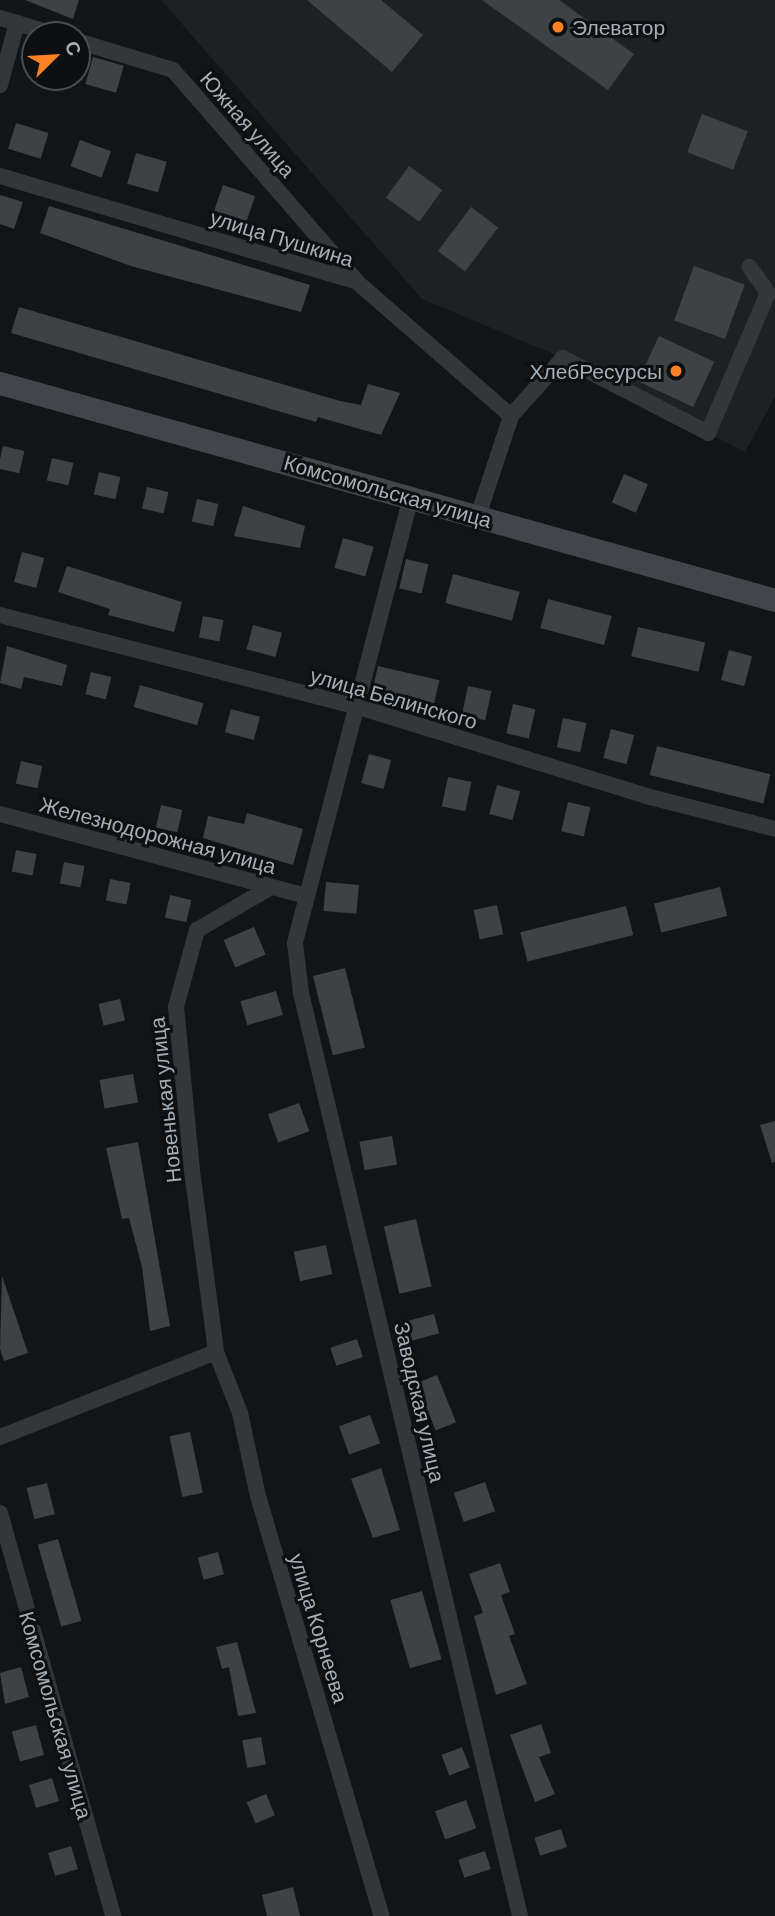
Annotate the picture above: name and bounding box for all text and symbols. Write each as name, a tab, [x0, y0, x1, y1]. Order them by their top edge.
place label: Элеватор	[572, 14, 665, 40]
marker: Элеватор	[550, 19, 566, 35]
north arrow	[21, 21, 91, 91]
text: С	[61, 37, 87, 59]
street label: Южная улица	[195, 66, 301, 182]
street label: улица Пушкина	[207, 204, 357, 272]
place label: ХлебРесурсы	[529, 358, 662, 384]
marker: ХлебРесурсы	[668, 363, 684, 379]
street label: Комсомольская улица	[281, 449, 495, 533]
street label: улица Белинского	[307, 662, 481, 734]
street label: Железнодорожная улица	[37, 791, 279, 879]
street label: Новенькая улица	[144, 1016, 186, 1184]
street label: Заводская улица	[389, 1319, 451, 1485]
street label: улица Корнеева	[284, 1550, 354, 1706]
street label: Комсомольская улица	[14, 1608, 98, 1822]

